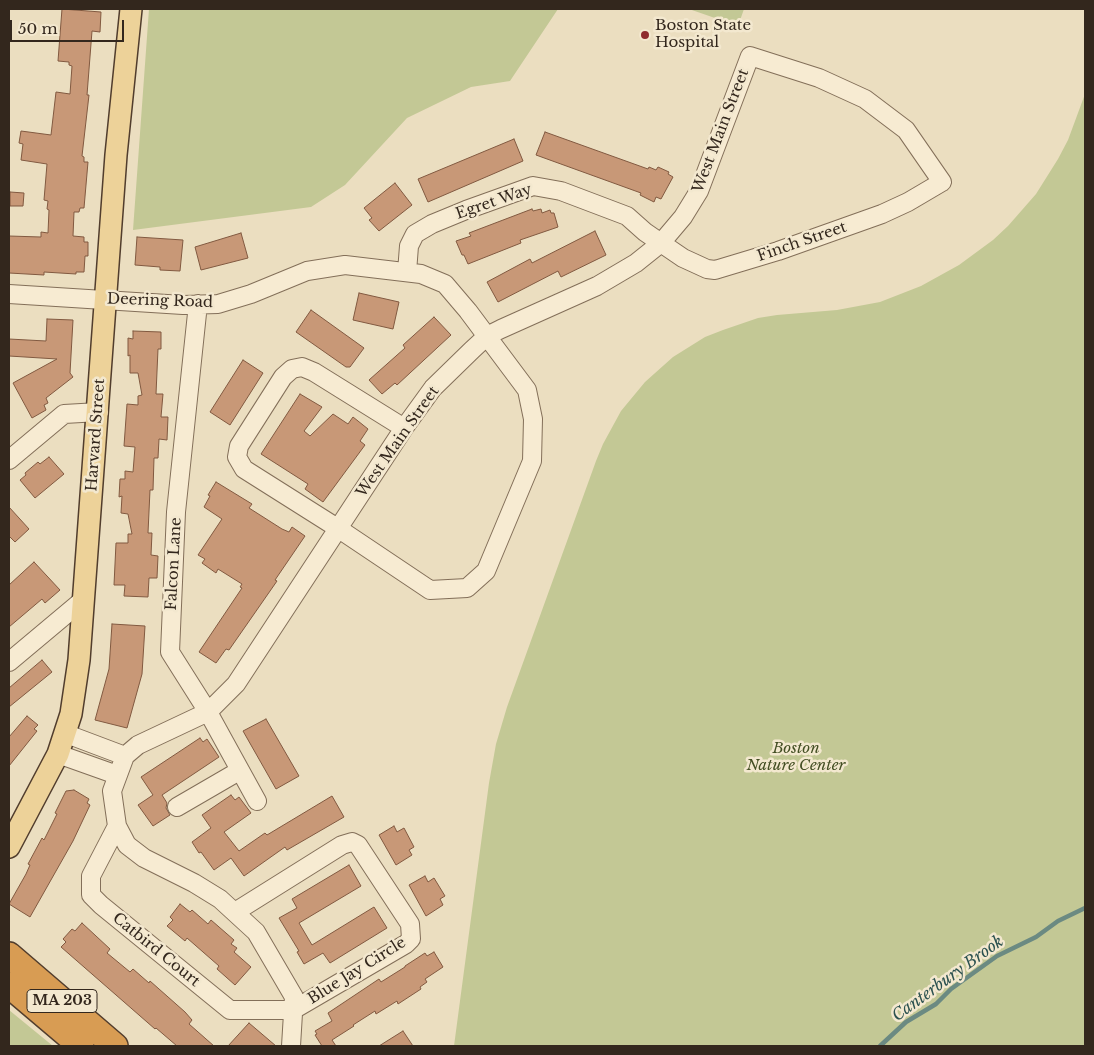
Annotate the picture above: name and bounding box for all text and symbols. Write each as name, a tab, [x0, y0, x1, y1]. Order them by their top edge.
scale bar	[12, 10, 126, 42]
place label: Boston State Hospital	[655, 17, 751, 52]
text: 50 m	[18, 19, 58, 38]
marker: Boston State Hospital	[639, 29, 651, 41]
street label: West Main Street	[689, 66, 753, 196]
street label: Egret Way	[454, 181, 534, 223]
street label: Finch Street	[755, 218, 849, 266]
street label: Deering Road	[107, 290, 213, 312]
street label: Harvard Street	[83, 378, 109, 492]
street label: West Main Street	[353, 383, 443, 501]
street label: Falcon Lane	[163, 517, 185, 611]
park label: Boston Nature Center	[747, 740, 845, 775]
street label: Catbird Court	[109, 909, 203, 991]
water label: Canterbury Brook	[889, 932, 1007, 1026]
street label: Blue Jay Circle	[305, 934, 409, 1008]
road number: MA 203	[27, 989, 97, 1012]

